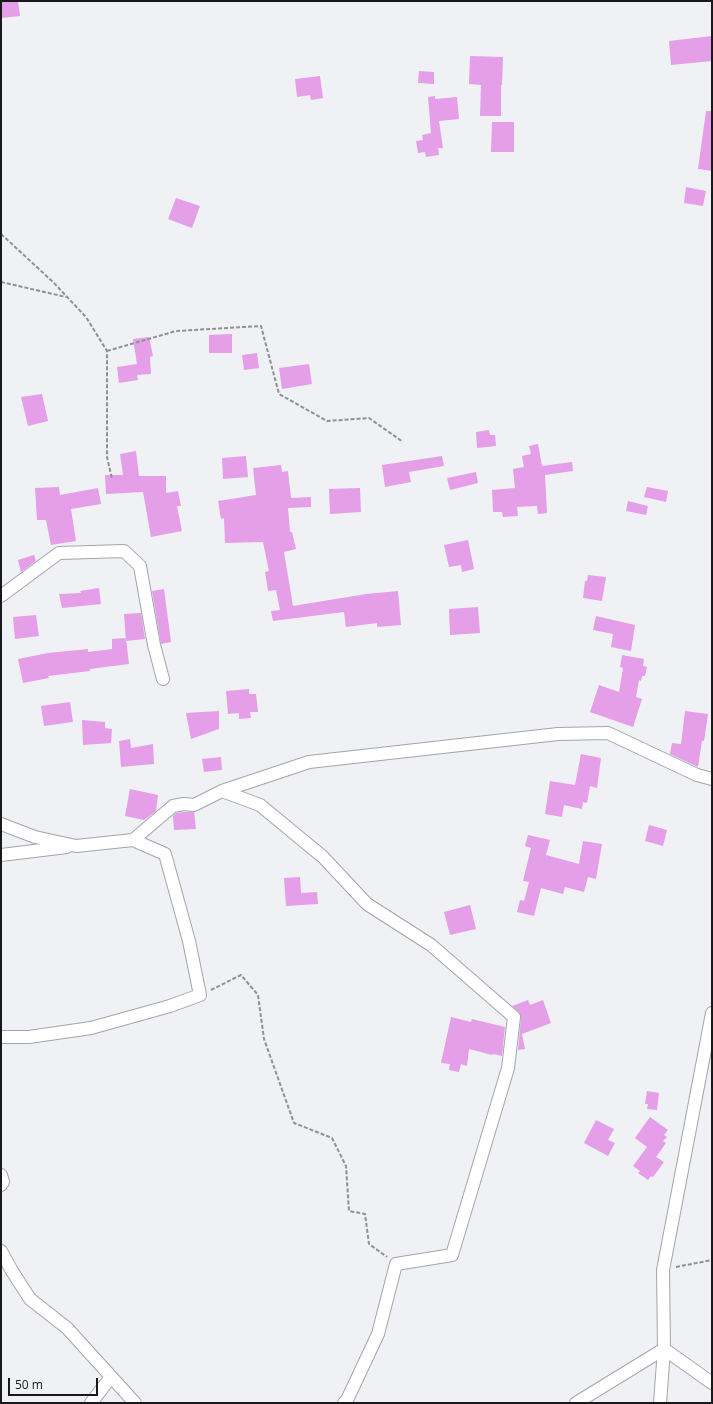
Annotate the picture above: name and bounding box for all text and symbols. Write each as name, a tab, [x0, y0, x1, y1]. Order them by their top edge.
scale bar	[10, 1370, 100, 1396]
text: 50 m	[15, 1376, 43, 1393]

